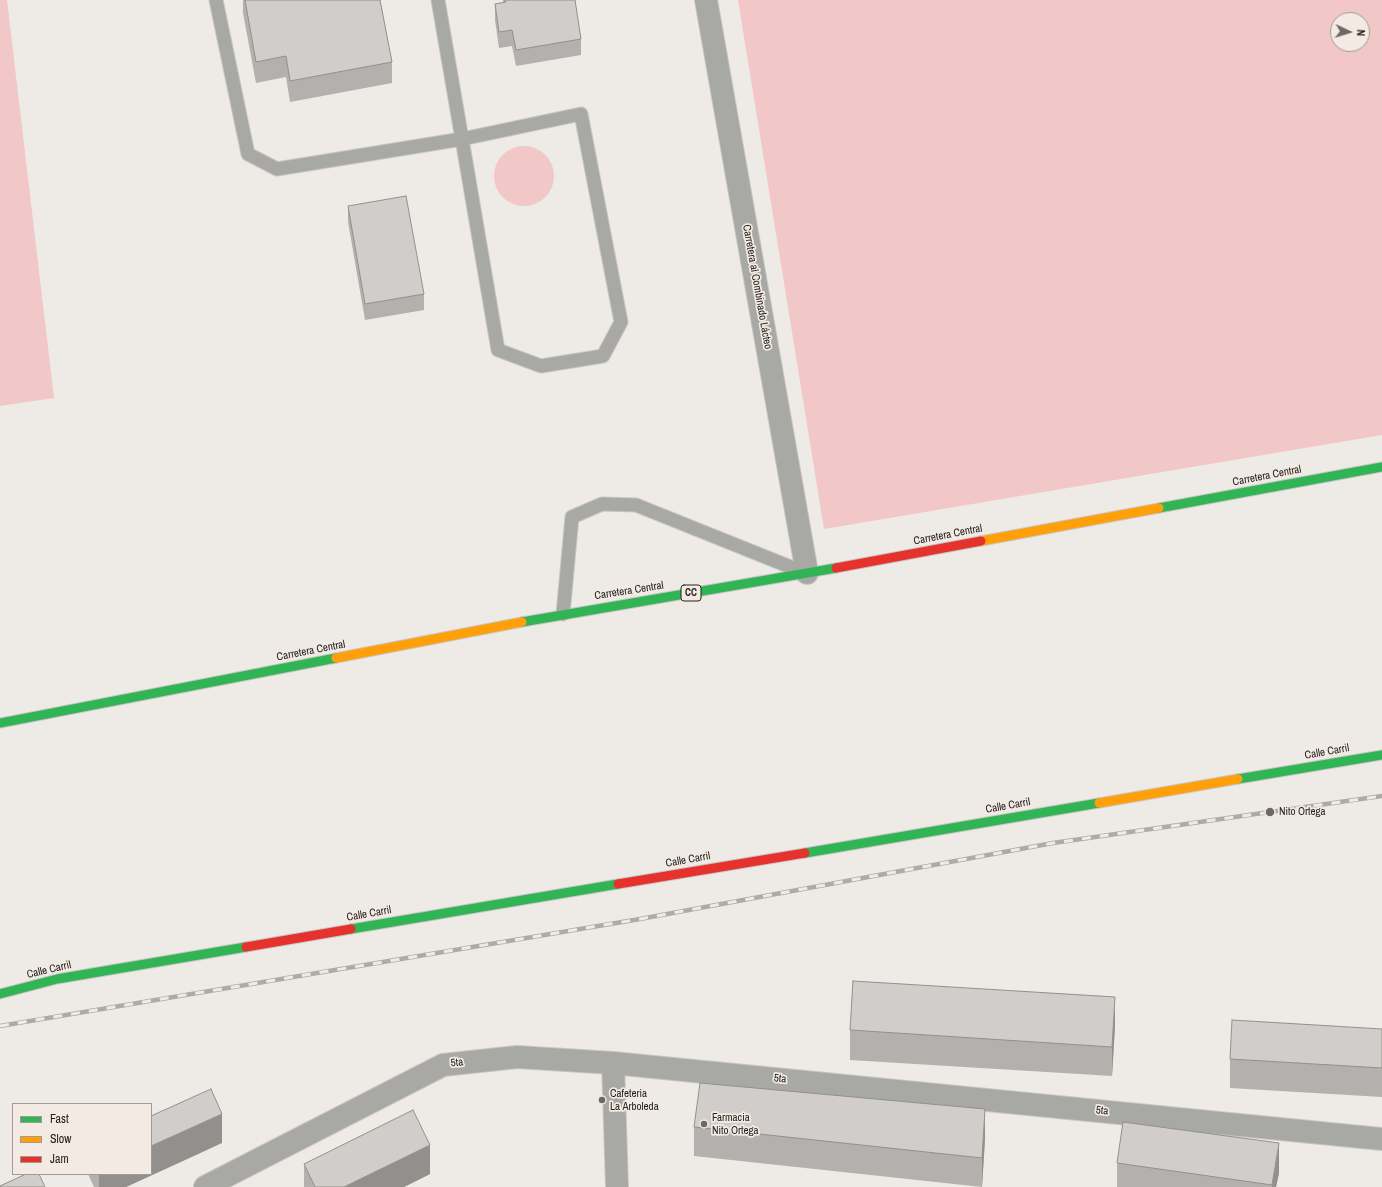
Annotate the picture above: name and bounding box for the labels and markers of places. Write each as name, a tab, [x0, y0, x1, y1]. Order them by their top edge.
place label: Nito Ortega	[1279, 805, 1326, 819]
marker: Nito Ortega	[1264, 806, 1276, 818]
place label: Cafeteria La Arboleda	[610, 1087, 659, 1113]
marker: Cafeteria La Arboleda	[597, 1095, 607, 1105]
place label: Farmacia Nito Ortega	[712, 1111, 759, 1137]
marker: Farmacia Nito Ortega	[699, 1119, 709, 1129]

